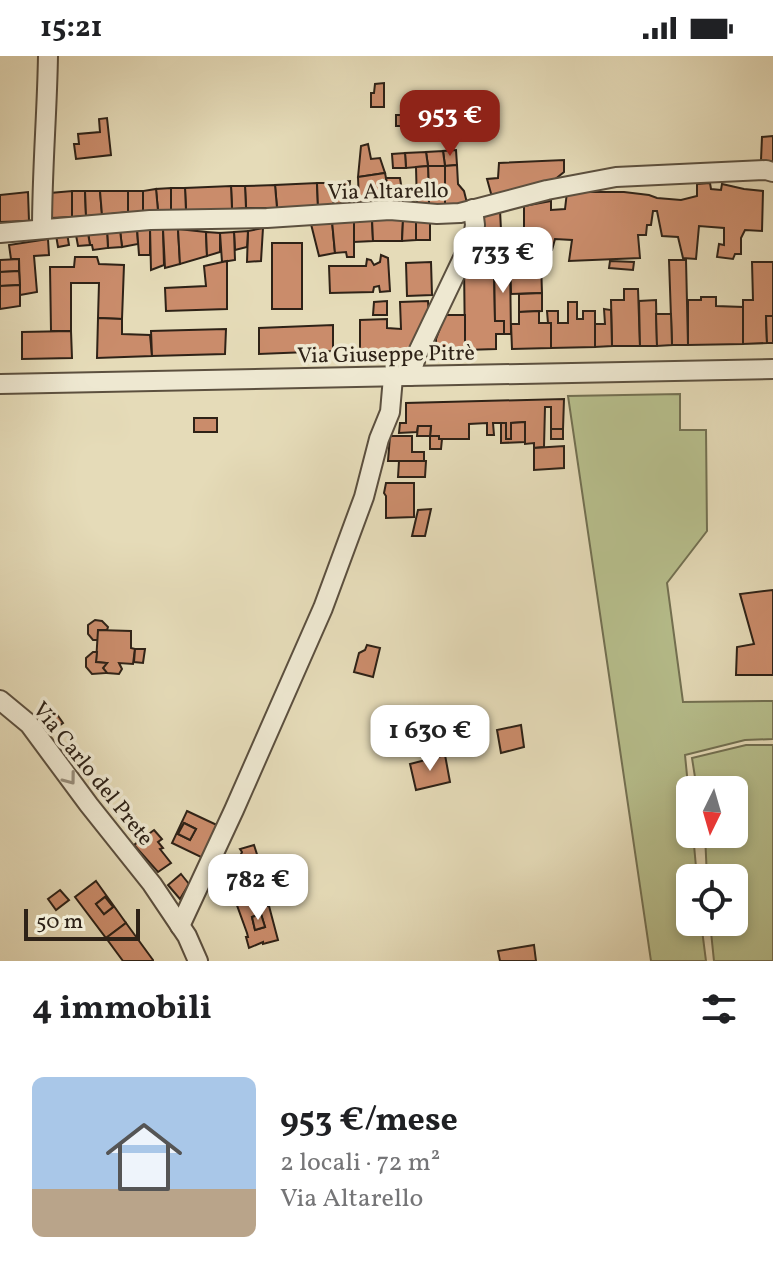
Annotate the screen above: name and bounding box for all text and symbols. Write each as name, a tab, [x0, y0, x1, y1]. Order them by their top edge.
text: 15:21	[40, 7, 103, 49]
pin: 953 €	[394, 90, 506, 158]
text: 953 €	[418, 98, 482, 134]
street label: Via Altarello	[327, 176, 449, 209]
pin: 733 €	[447, 227, 559, 295]
text: 733 €	[472, 235, 534, 271]
street label: Via Giuseppe Pitrè	[297, 338, 475, 373]
street label: Via Carlo del Prete	[24, 696, 160, 853]
pin: 1 630 €	[356, 705, 504, 773]
text: 1 630 €	[388, 713, 472, 749]
one-way arrow	[60, 770, 75, 784]
north arrow	[676, 776, 748, 848]
map controls	[676, 776, 748, 936]
pin: 782 €	[202, 854, 314, 922]
text: 782 €	[226, 862, 290, 898]
button: locate	[676, 864, 748, 936]
scale bar	[24, 905, 140, 941]
text: 50 m	[36, 907, 83, 938]
text: 4 immobili	[32, 986, 212, 1033]
icon: filters	[697, 987, 741, 1031]
text: 953 €/mese	[280, 1098, 458, 1145]
icon: home	[96, 1109, 192, 1205]
text: 2 locali · 72 m²	[280, 1145, 440, 1181]
text: Via Altarello	[280, 1181, 423, 1217]

